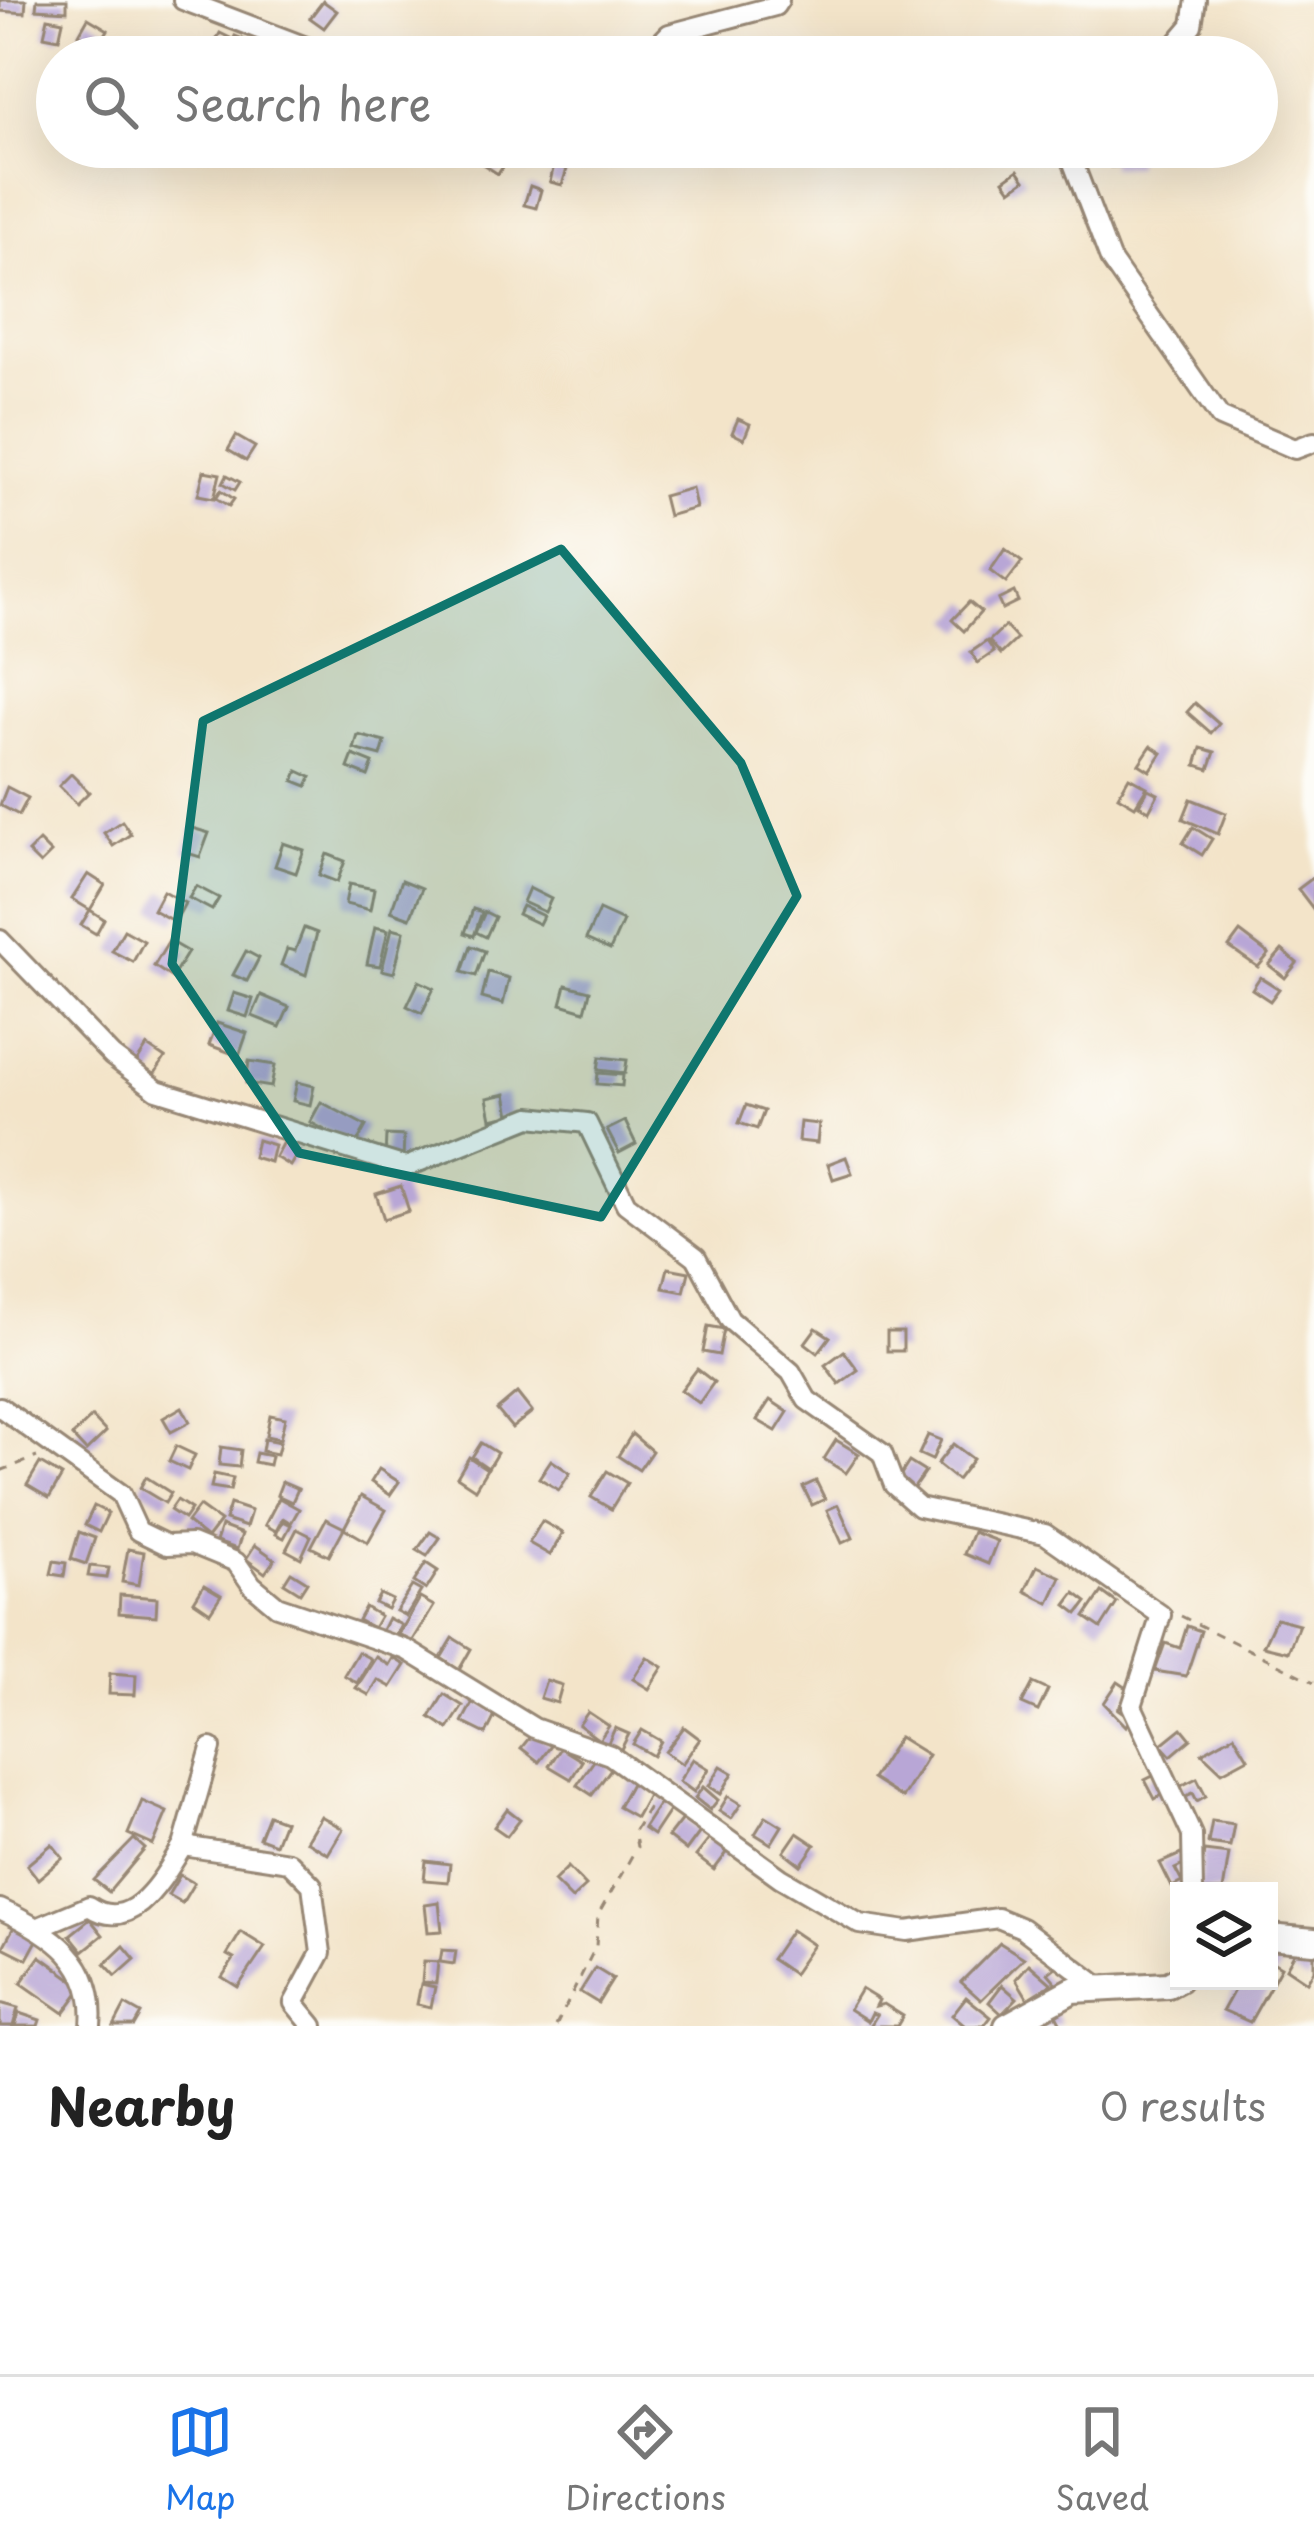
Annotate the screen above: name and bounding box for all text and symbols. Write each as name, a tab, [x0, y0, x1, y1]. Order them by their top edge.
search box	[36, 36, 1278, 168]
text: Search here	[174, 68, 431, 136]
icon: search	[78, 69, 144, 135]
map controls	[1170, 1882, 1278, 1990]
button: layers	[1170, 1882, 1278, 1990]
text: Nearby	[48, 2066, 235, 2143]
text: 0 results	[1100, 2075, 1266, 2134]
tab: Map	[165, 2399, 235, 2521]
tab: Directions	[565, 2399, 726, 2521]
tab: Saved	[1055, 2399, 1149, 2521]

